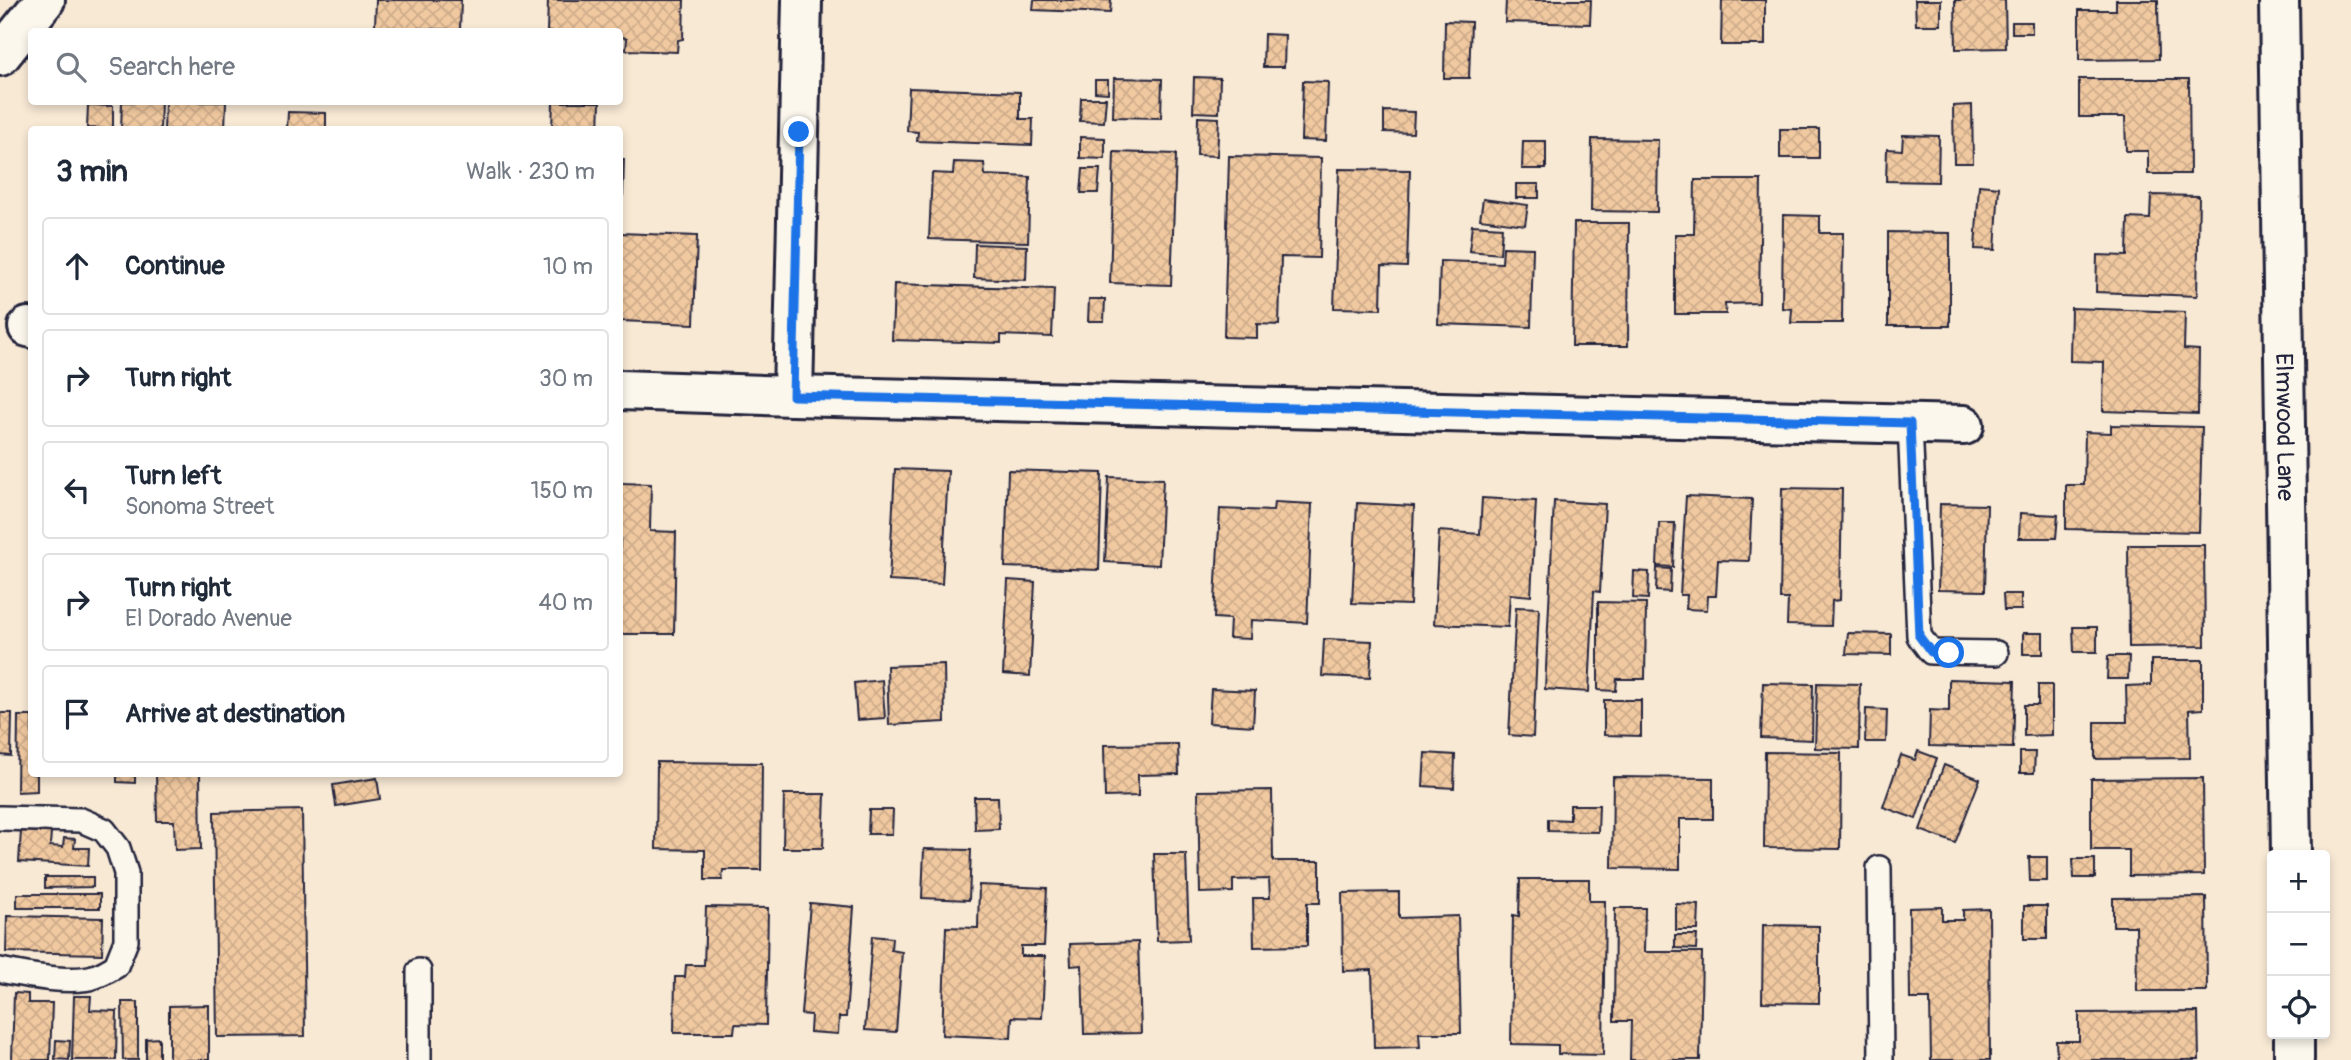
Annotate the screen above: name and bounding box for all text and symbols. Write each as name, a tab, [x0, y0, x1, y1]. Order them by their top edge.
search box	[28, 28, 623, 105]
icon: search	[52, 48, 90, 86]
text: Search here	[108, 51, 235, 83]
route end	[783, 116, 814, 147]
text: 3 min	[56, 153, 128, 190]
text: Walk · 230 m	[466, 157, 595, 186]
icon: ahead	[58, 247, 96, 285]
text: Continue	[125, 250, 225, 282]
text: 10 m	[543, 252, 593, 281]
street label: Elmwood Lane	[2269, 353, 2301, 501]
icon: right	[58, 359, 96, 397]
text: Turn right	[125, 362, 231, 394]
text: 30 m	[539, 364, 593, 393]
text: Turn left	[125, 460, 221, 492]
icon: left	[58, 471, 96, 509]
text: 150 m	[530, 476, 593, 505]
text: Sonoma Street	[125, 492, 274, 521]
text: Turn right	[125, 572, 231, 604]
icon: right	[58, 583, 96, 621]
text: 40 m	[539, 588, 593, 617]
text: El Dorado Avenue	[125, 604, 292, 633]
route start	[1933, 637, 1964, 668]
icon: arrive	[58, 695, 96, 733]
text: Arrive at destination	[125, 698, 345, 730]
map controls	[2267, 850, 2330, 1039]
button: +	[2267, 850, 2330, 913]
button: −	[2267, 913, 2330, 976]
button: locate	[2267, 976, 2330, 1039]

